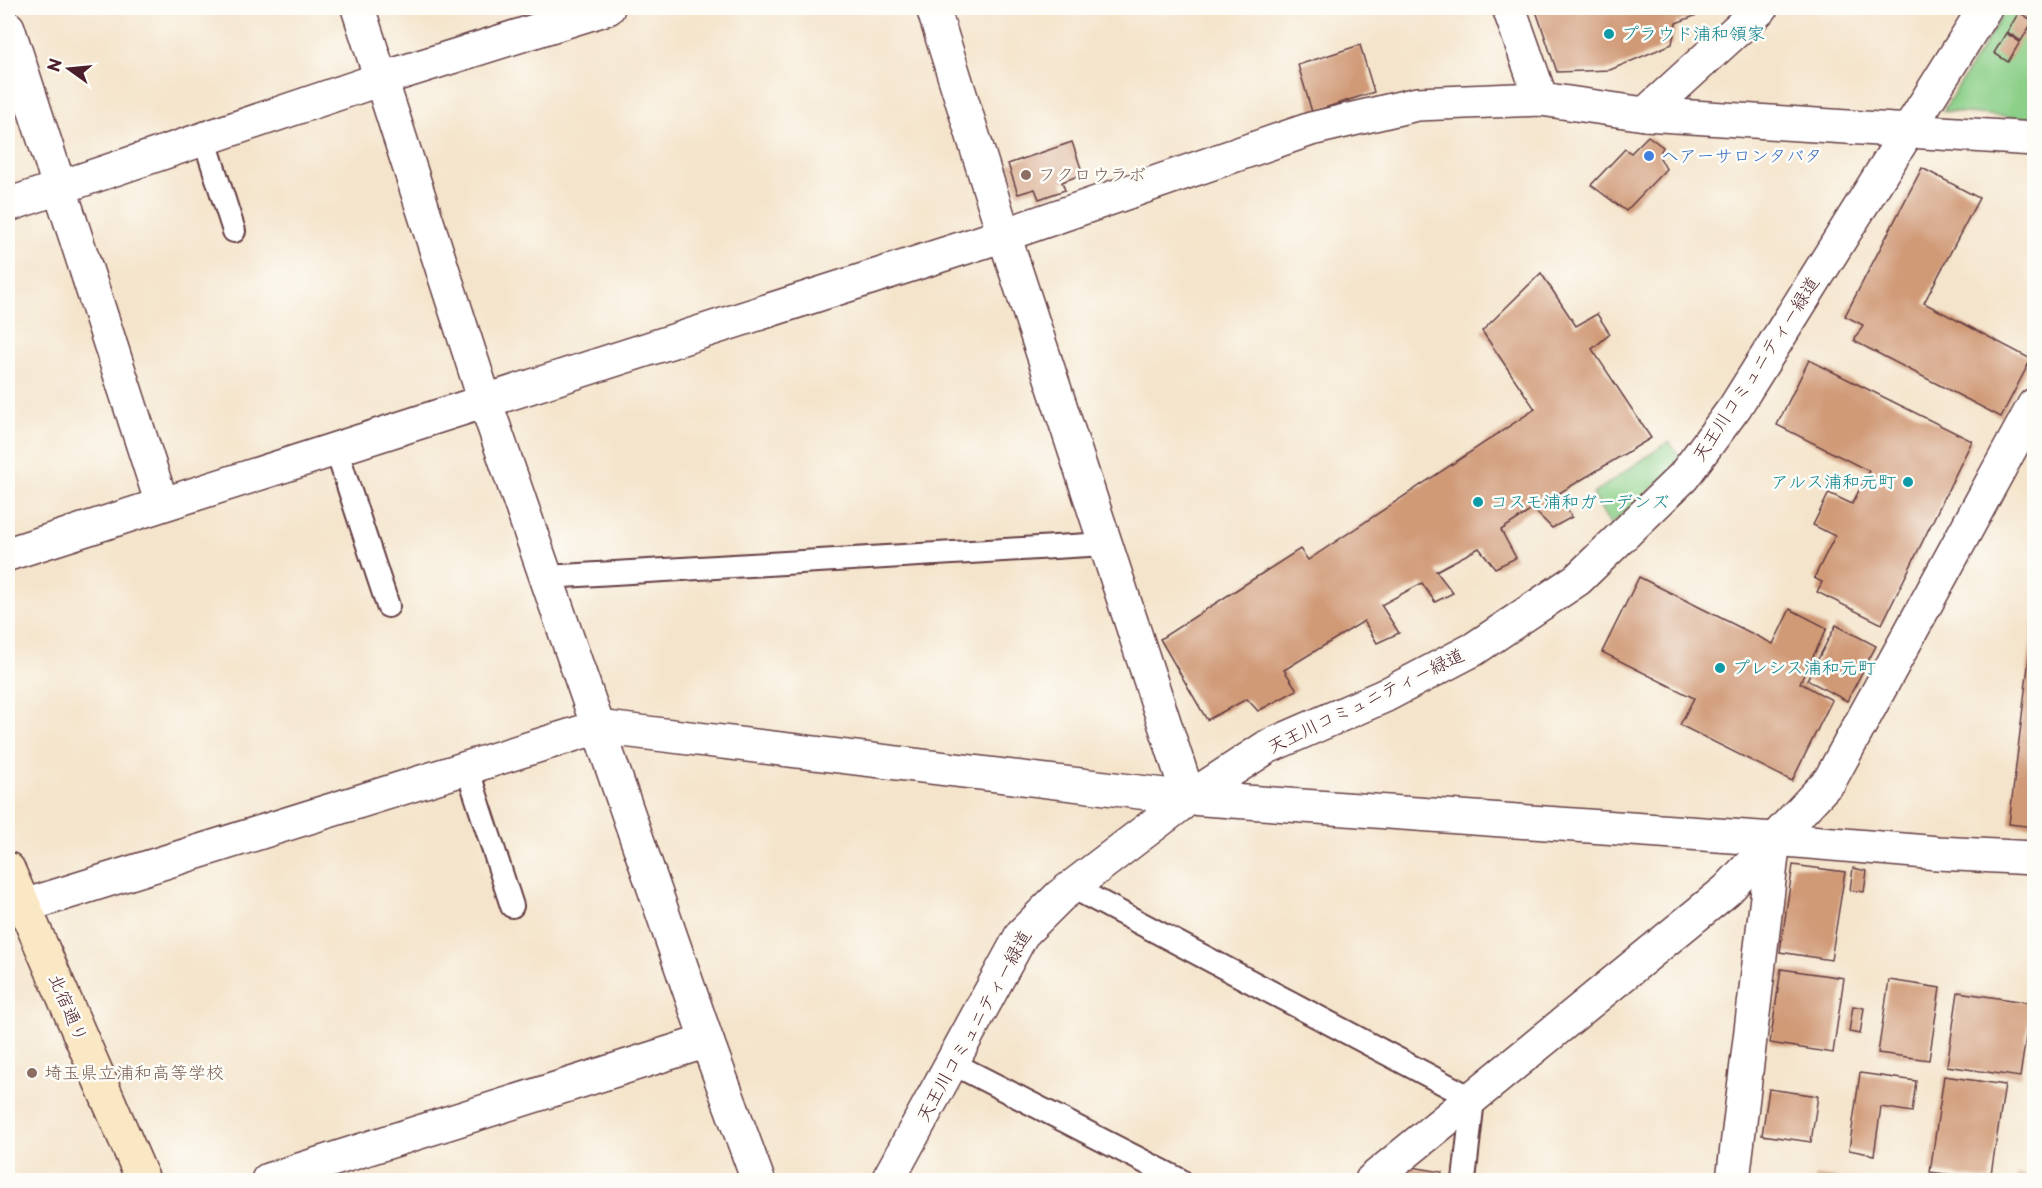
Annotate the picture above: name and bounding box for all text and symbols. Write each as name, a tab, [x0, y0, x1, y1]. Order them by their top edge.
place label: プラウド浦和領家	[1621, 19, 1765, 46]
marker: プラウド浦和領家	[1602, 27, 1616, 41]
north arrow	[39, 39, 99, 99]
text: N	[40, 56, 67, 74]
place label: ヘアーサロンタバタ	[1661, 141, 1822, 168]
marker: ヘアーサロンタバタ	[1642, 149, 1656, 163]
place label: フクロウラボ	[1038, 160, 1146, 187]
marker: フクロウラボ	[1019, 168, 1033, 182]
street label: 天王川コミュニティー緑道	[1685, 270, 1825, 466]
place label: アルス浦和元町	[1771, 467, 1896, 494]
marker: アルス浦和元町	[1901, 475, 1915, 489]
place label: コスモ浦和ガーデンズ	[1490, 487, 1669, 514]
marker: コスモ浦和ガーデンズ	[1471, 495, 1485, 509]
street label: 天王川コミュニティー緑道	[1262, 640, 1468, 759]
place label: プレシス浦和元町	[1732, 653, 1876, 680]
marker: プレシス浦和元町	[1713, 661, 1727, 675]
street label: 天王川コミュニティー緑道	[909, 924, 1037, 1126]
street label: 北宿通り	[43, 969, 96, 1046]
place label: 埼玉県立浦和高等学校	[44, 1058, 224, 1085]
marker: 埼玉県立浦和高等学校	[25, 1066, 39, 1080]

